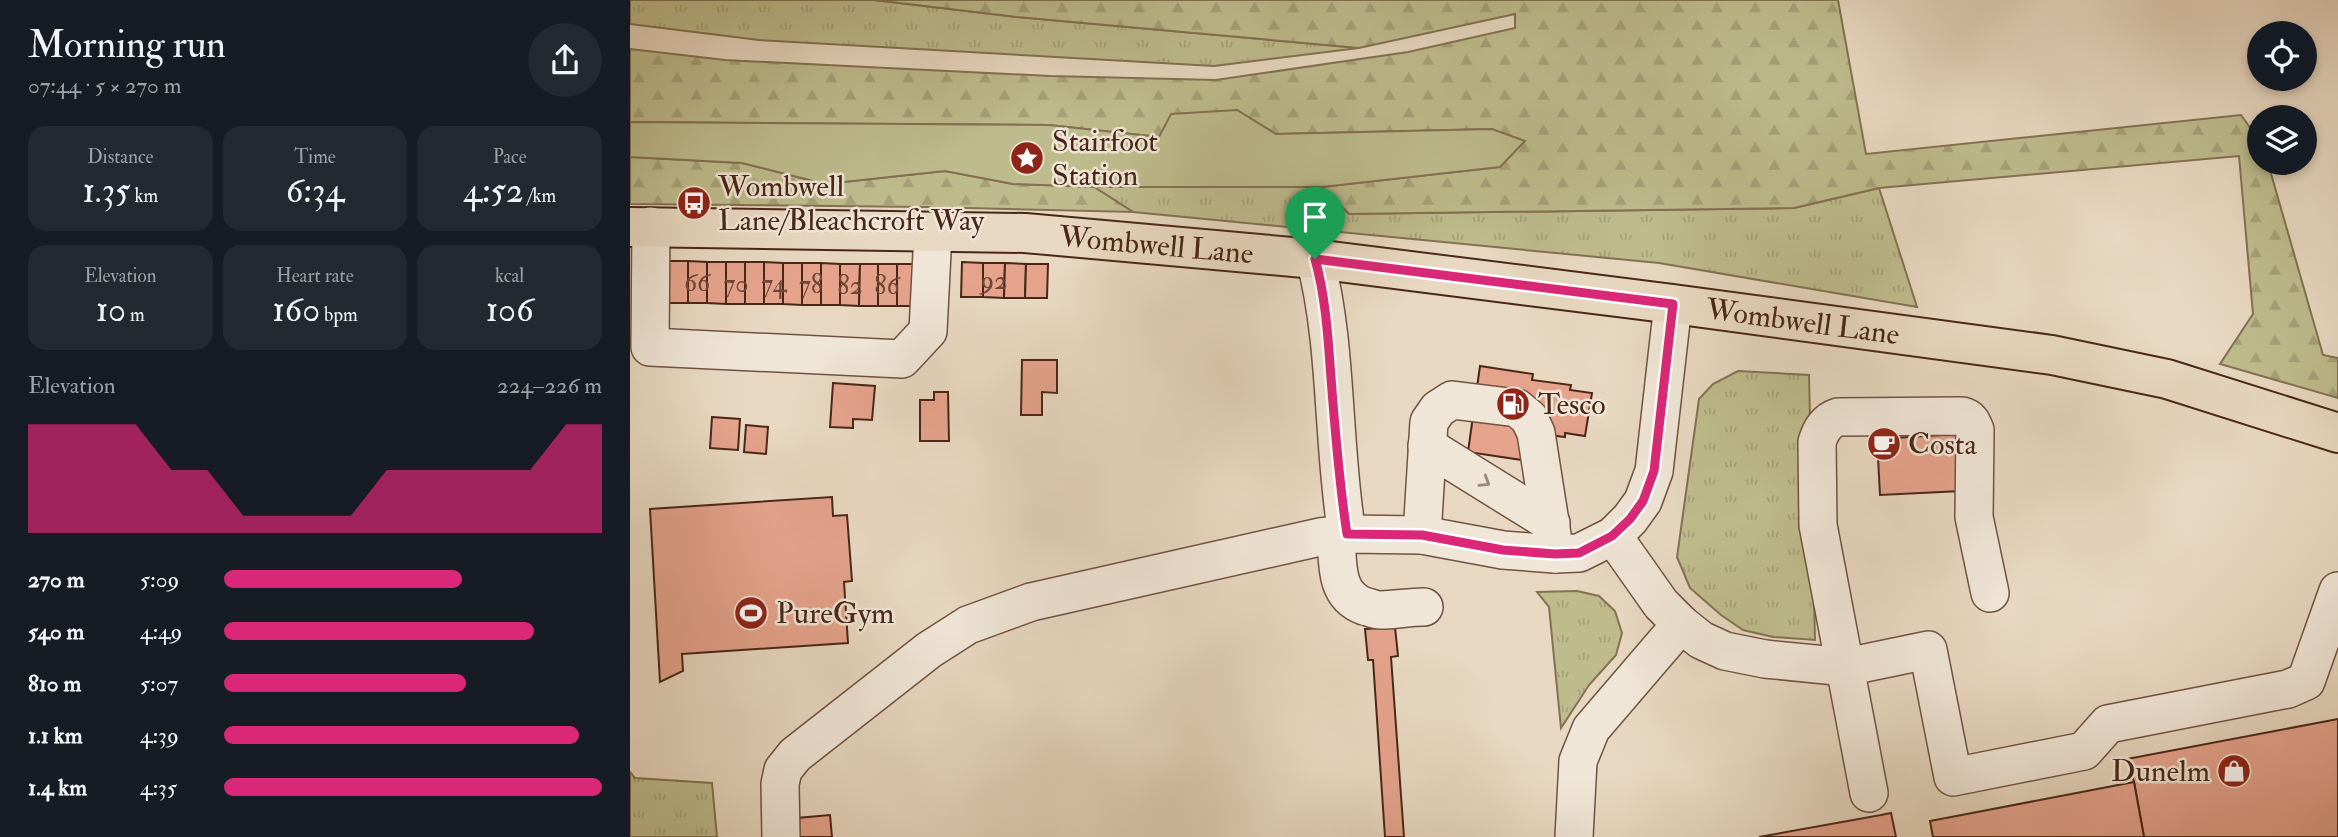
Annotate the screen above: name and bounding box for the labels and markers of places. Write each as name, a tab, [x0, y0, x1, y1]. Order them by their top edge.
place label: Stairfoot Station	[1052, 123, 1158, 194]
place icon: Stairfoot Station	[1008, 139, 1046, 177]
place label: Wombwell Lane/Bleachcroft Way	[717, 168, 985, 239]
bus stop icon: Wombwell Lane/Bleachcroft Way	[675, 184, 713, 222]
pin	[1285, 187, 1345, 259]
fuel station icon: Tesco	[1494, 385, 1532, 423]
place label: Tesco	[1538, 386, 1606, 423]
cafe icon: Costa	[1865, 425, 1903, 463]
place label: Costa	[1908, 426, 1977, 463]
sports icon: PureGym	[732, 594, 770, 632]
place label: PureGym	[776, 595, 894, 632]
shop icon: Dunelm	[2215, 752, 2253, 790]
place label: Dunelm	[2111, 753, 2210, 790]

